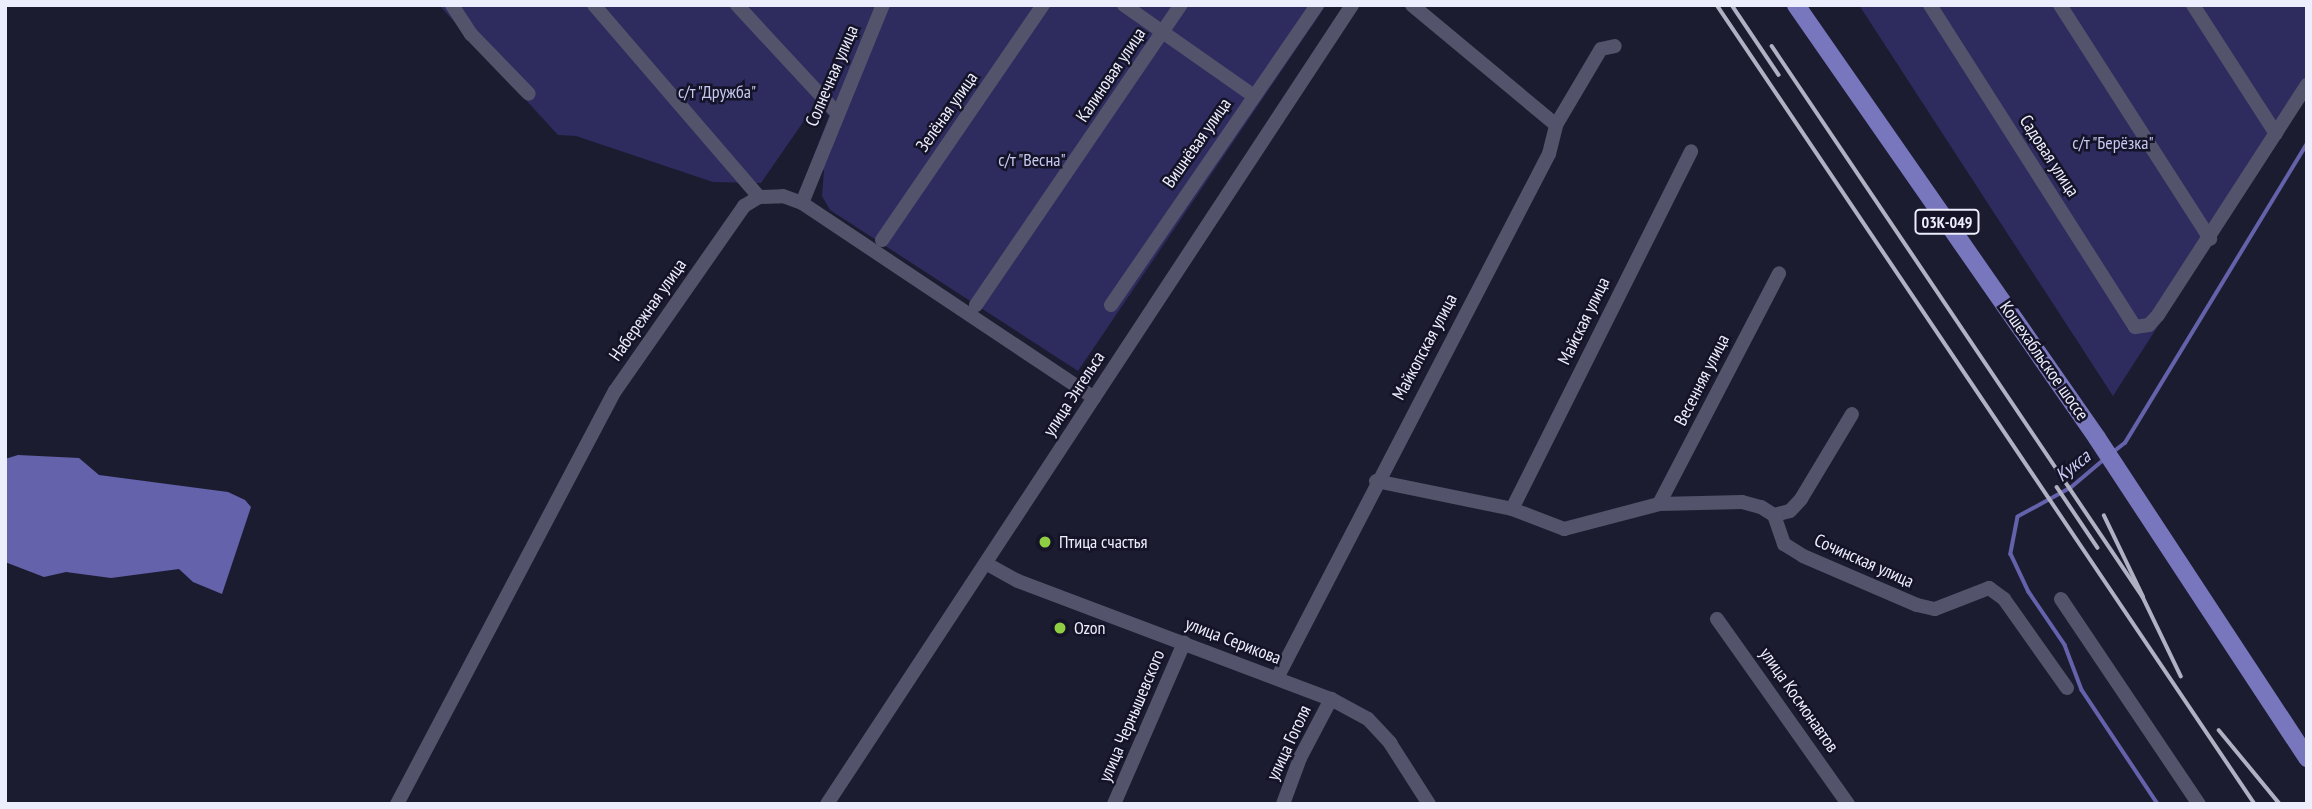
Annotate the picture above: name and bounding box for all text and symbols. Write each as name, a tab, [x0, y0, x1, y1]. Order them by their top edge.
street label: Солнечная улица	[801, 22, 863, 130]
street label: Калиновая улица	[1072, 24, 1150, 126]
street label: Зелёная улица	[912, 68, 982, 156]
park label: с/т "Дружба"	[677, 81, 757, 103]
street label: Вишнёвая улица	[1158, 94, 1236, 192]
street label: Садовая улица	[2015, 111, 2083, 201]
park label: с/т "Берёзка"	[2072, 132, 2154, 154]
park label: с/т "Весна"	[998, 149, 1066, 171]
road number: 03К-049	[1914, 210, 1980, 234]
street label: Набережная улица	[605, 255, 691, 365]
street label: Майская улица	[1554, 274, 1614, 368]
street label: Майкопская улица	[1388, 290, 1462, 404]
street label: Кошехабльское шоссе	[1995, 297, 2093, 425]
street label: Весенняя улица	[1670, 331, 1734, 429]
street label: улица Энгельса	[1039, 348, 1109, 440]
water label: Кукса	[2051, 445, 2095, 487]
street label: Сочинская улица	[1811, 529, 1917, 593]
place label: Птица счастья	[1059, 531, 1148, 553]
marker: Птица счастья	[1037, 534, 1053, 550]
street label: улица Серикова	[1182, 613, 1284, 669]
place label: Ozon	[1074, 617, 1106, 639]
marker: Ozon	[1052, 620, 1068, 636]
street label: улица Космонавтов	[1755, 643, 1843, 757]
street label: улица Чернышевского	[1094, 647, 1170, 785]
street label: улица Гоголя	[1262, 702, 1316, 784]

